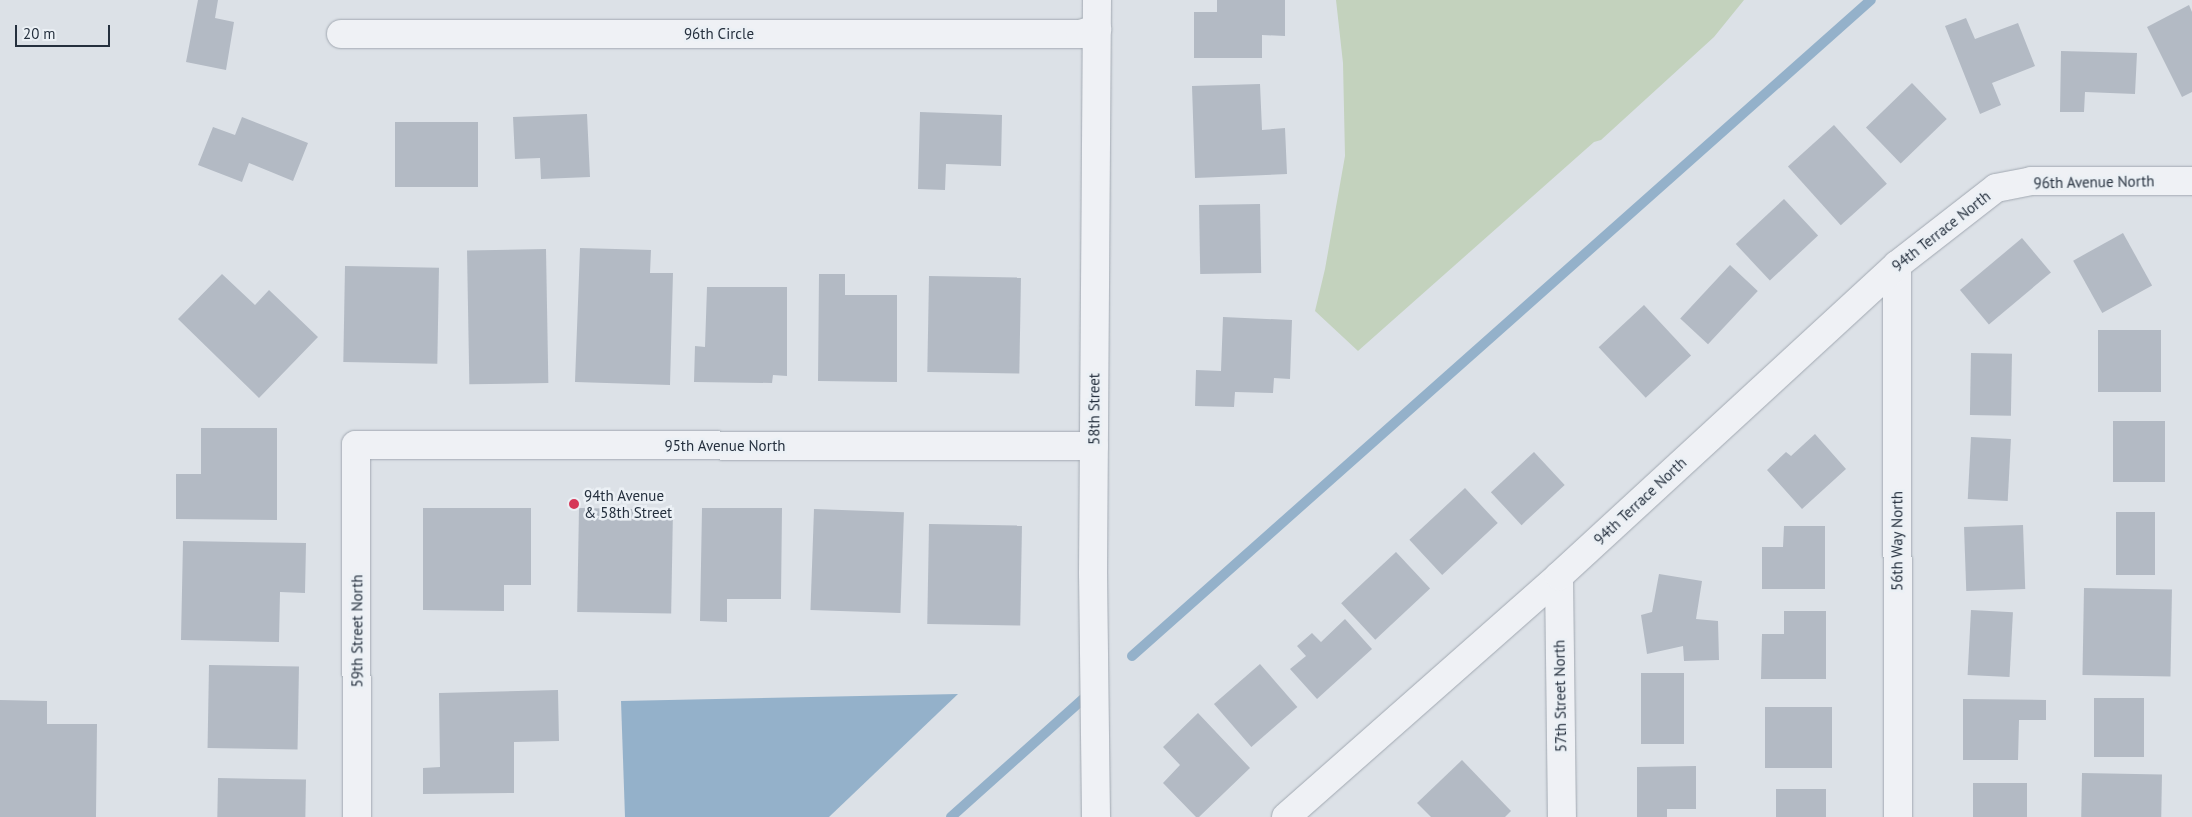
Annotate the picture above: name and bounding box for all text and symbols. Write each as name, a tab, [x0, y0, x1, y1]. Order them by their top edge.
scale bar	[18, 15, 112, 47]
text: 20 m	[23, 24, 56, 43]
street label: 96th Circle	[684, 25, 754, 43]
street label: 96th Avenue North	[2033, 172, 2155, 192]
street label: 94th Terrace North	[1888, 187, 1994, 275]
street label: 58th Street	[1085, 373, 1103, 445]
street label: 95th Avenue North	[664, 437, 786, 455]
street label: 94th Terrace North	[1590, 453, 1690, 549]
place label: 94th Avenue & 58th Street	[584, 486, 672, 521]
street label: 56th Way North	[1888, 491, 1906, 591]
marker: 94th Avenue & 58th Street	[568, 498, 580, 510]
street label: 59th Street North	[348, 575, 366, 687]
street label: 57th Street North	[1550, 640, 1570, 752]

